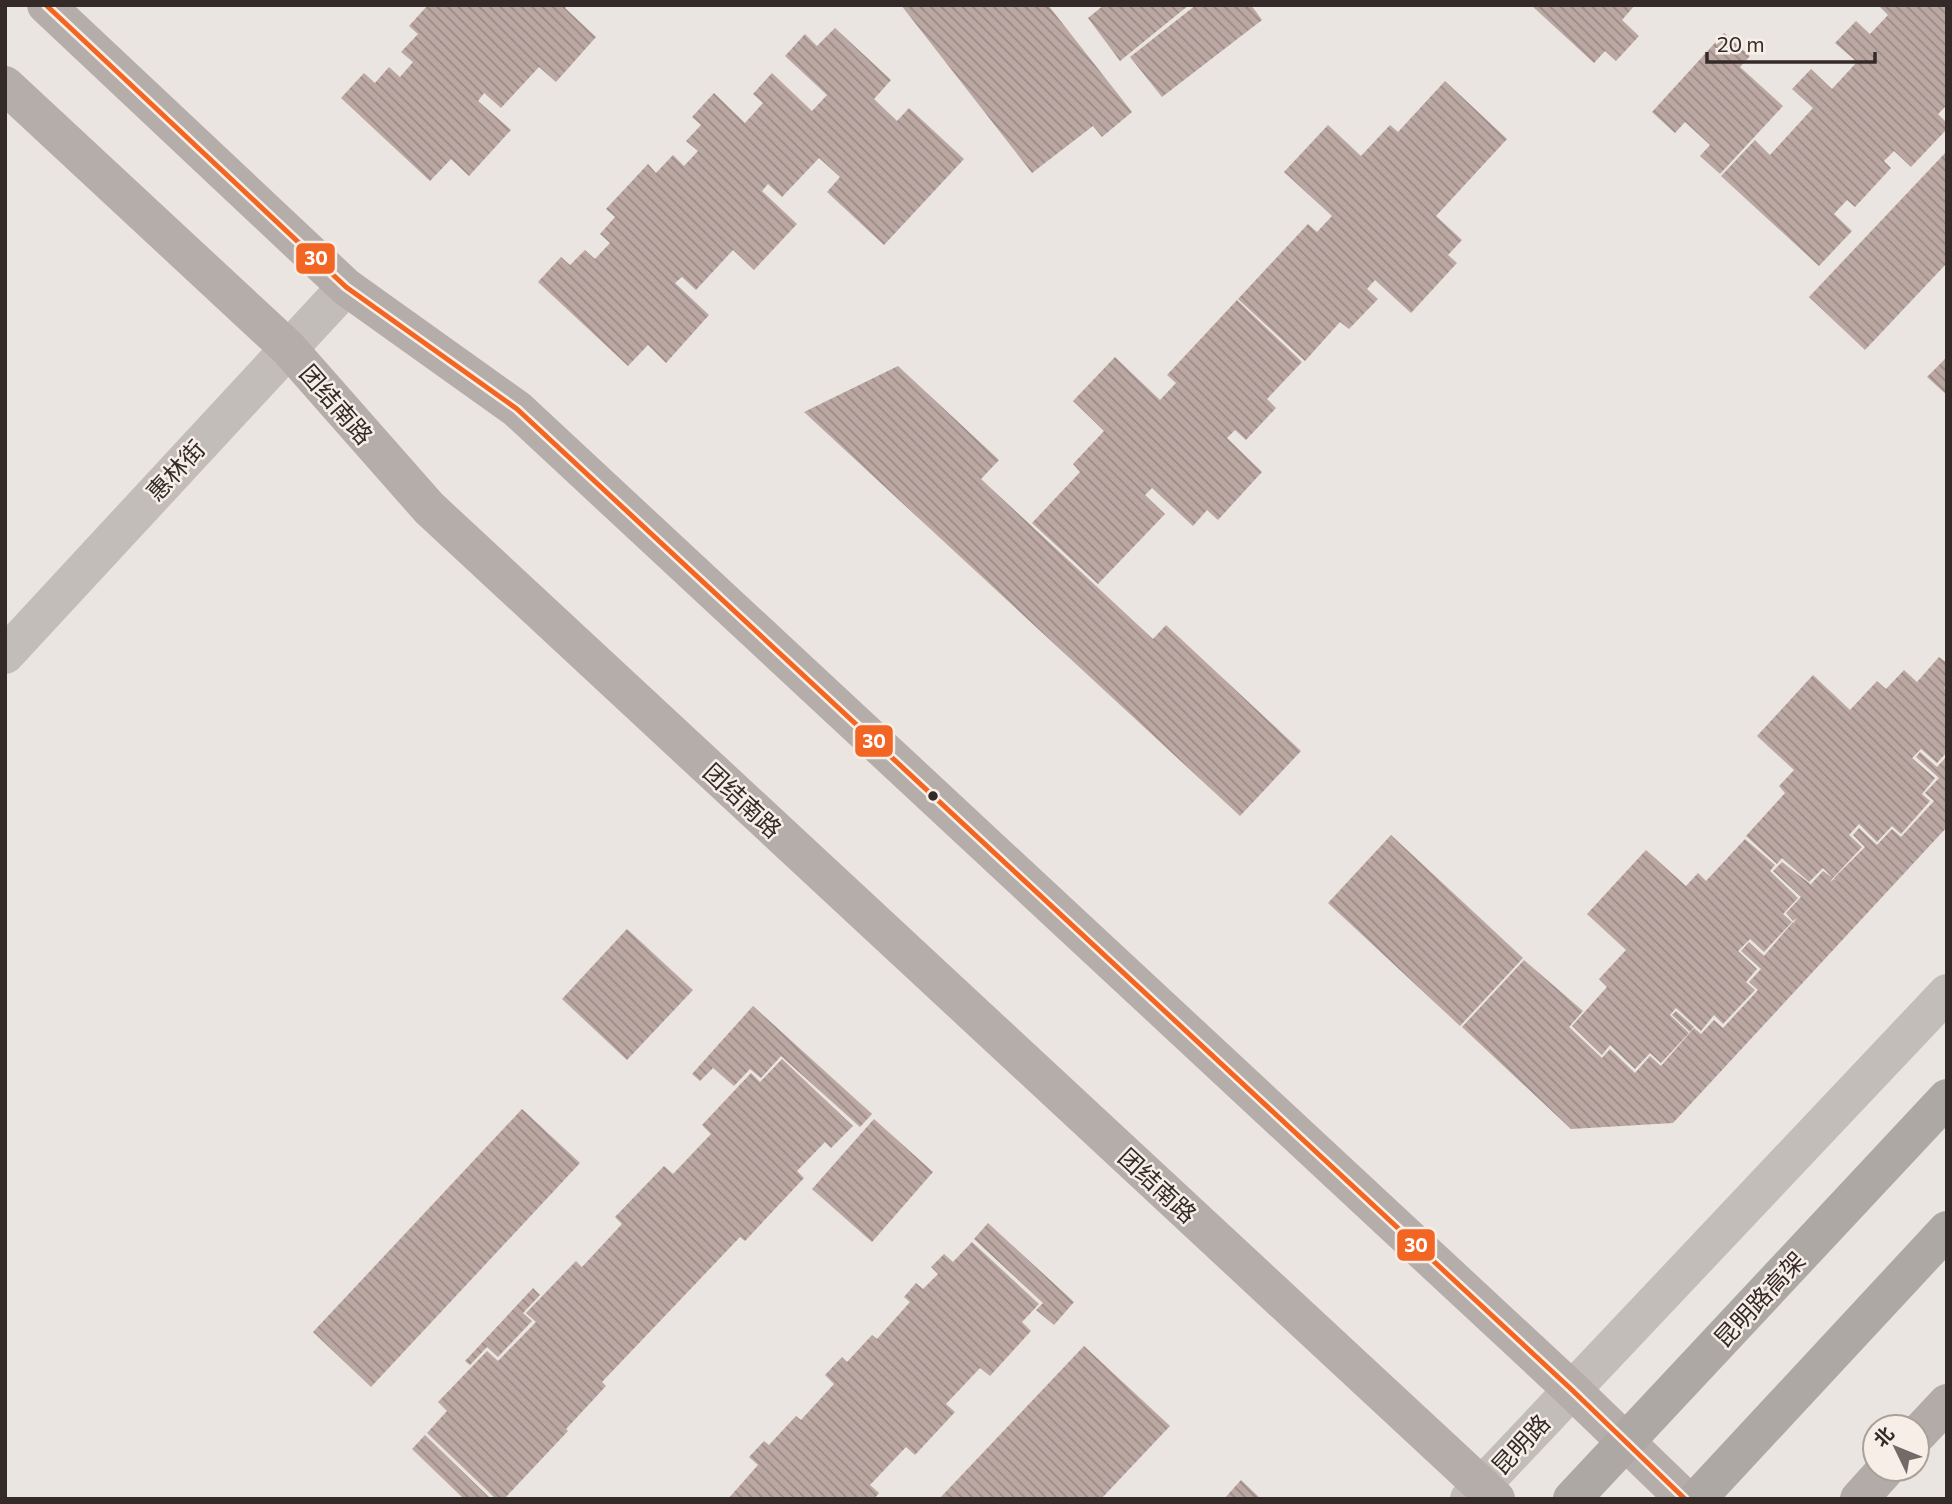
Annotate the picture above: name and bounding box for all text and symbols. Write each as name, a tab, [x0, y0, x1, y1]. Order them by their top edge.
scale bar	[1707, 21, 1875, 65]
text: 20 m	[1717, 31, 1765, 56]
line badge: 30	[295, 242, 336, 275]
text: 30	[304, 246, 328, 269]
street label: 团结南路	[295, 358, 379, 450]
street label: 惠林街	[140, 434, 210, 506]
line badge: 30	[854, 724, 894, 758]
text: 30	[862, 729, 886, 752]
street label: 团结南路	[698, 757, 788, 843]
unlabelled marker	[926, 789, 940, 803]
street label: 团结南路	[1113, 1142, 1203, 1228]
line badge: 30	[1396, 1228, 1436, 1262]
text: 30	[1404, 1233, 1428, 1256]
street label: 昆明路高架	[1707, 1245, 1811, 1353]
street label: 昆明路	[1485, 1408, 1555, 1480]
north arrow	[1861, 1413, 1931, 1483]
text: 北	[1868, 1421, 1898, 1451]

